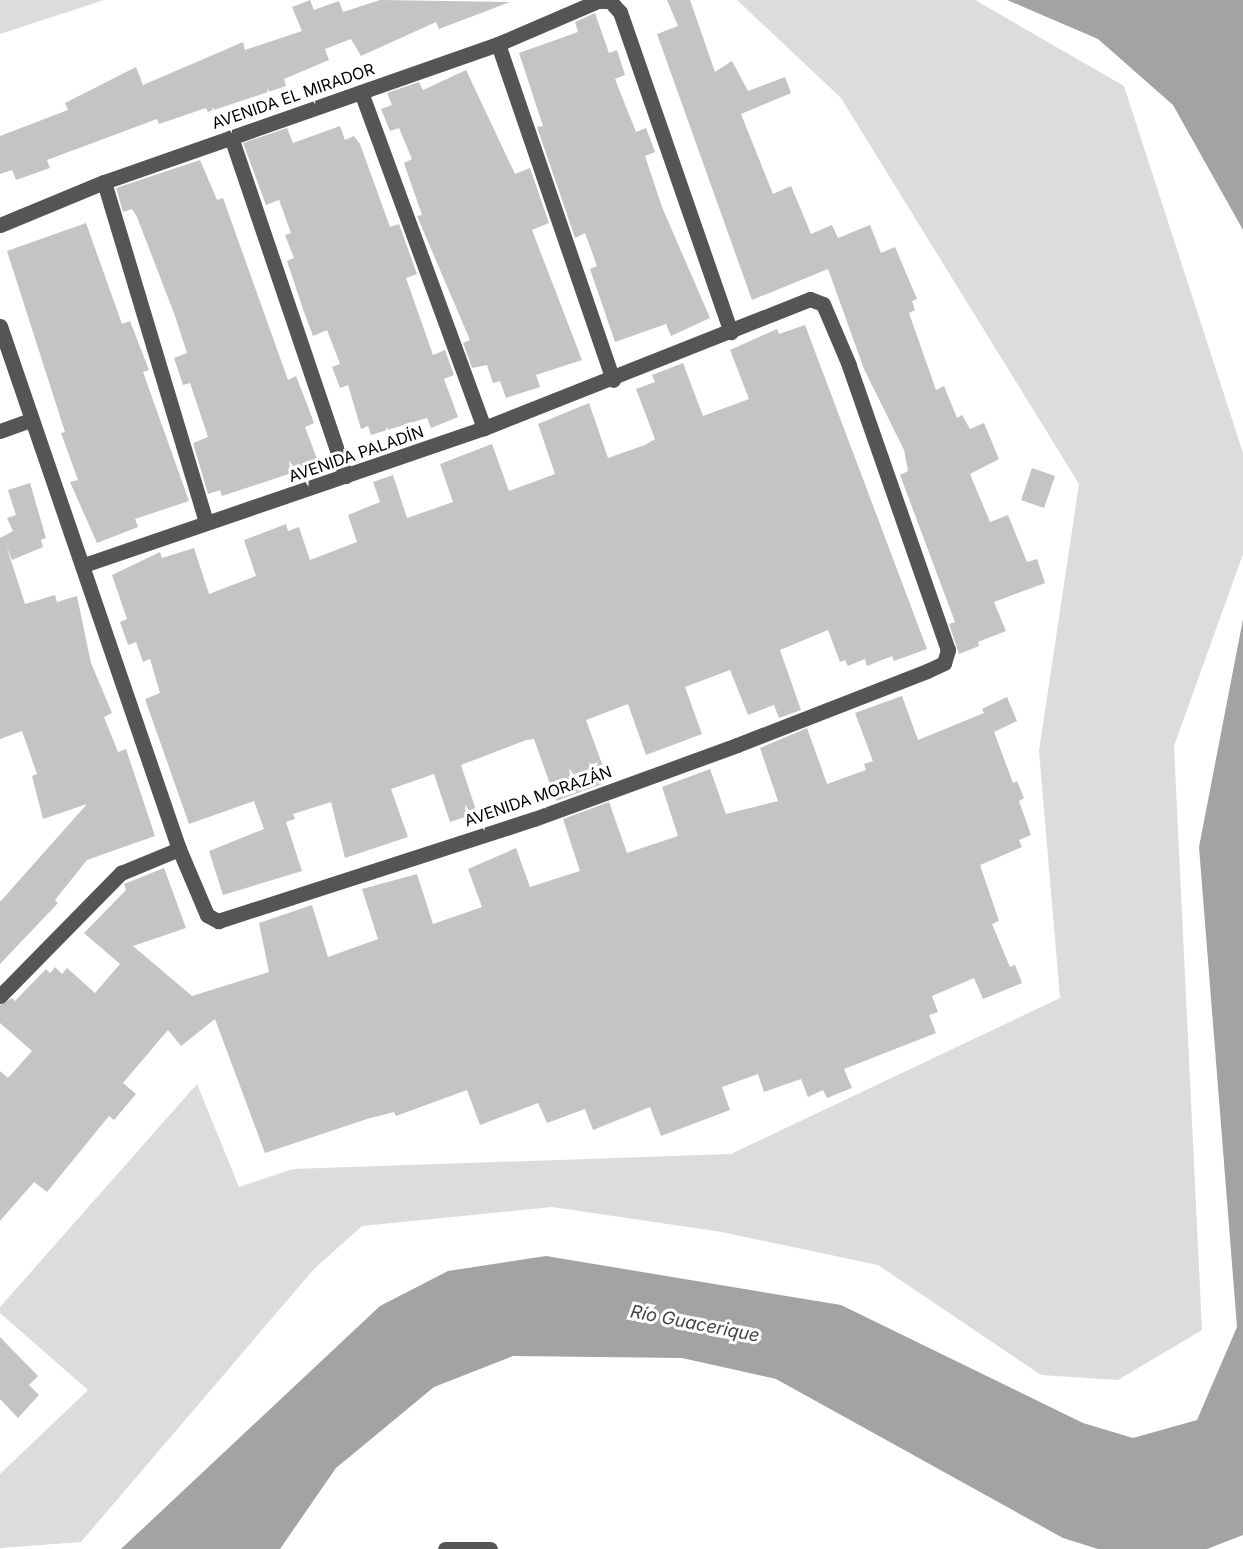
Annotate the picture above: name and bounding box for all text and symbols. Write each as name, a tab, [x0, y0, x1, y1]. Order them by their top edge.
street label: AVENIDA EL MIRADOR	[209, 59, 377, 133]
street label: AVENIDA PALADÍN	[286, 422, 426, 486]
street label: AVENIDA MORAZÁN	[462, 762, 614, 830]
water label: Río Guacerique	[629, 1301, 761, 1347]

